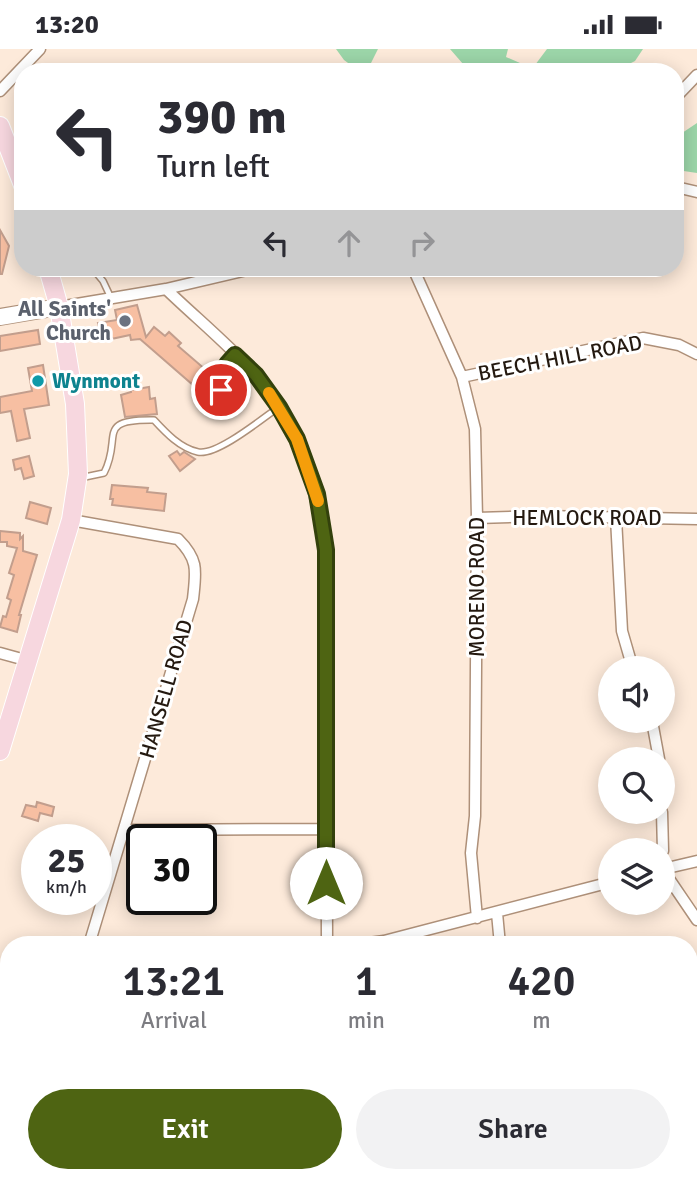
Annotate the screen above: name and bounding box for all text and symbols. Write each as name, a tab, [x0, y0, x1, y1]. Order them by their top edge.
text: 13:20	[35, 9, 99, 41]
text: 390 m	[157, 87, 287, 147]
icon: left	[42, 91, 133, 182]
text: Turn left	[157, 147, 270, 186]
icon: left	[257, 224, 295, 262]
icon: ahead	[330, 224, 368, 262]
icon: right	[403, 224, 441, 262]
place label: All Saints' Church	[18, 296, 111, 346]
marker: All Saints' Church	[117, 313, 133, 329]
street label: BEECH HILL ROAD	[476, 329, 644, 387]
pin	[191, 360, 251, 420]
place label: Wynmont	[52, 368, 140, 394]
icon: arrive	[202, 371, 240, 409]
marker: Wynmont	[30, 373, 46, 389]
street label: HEMLOCK ROAD	[512, 505, 662, 531]
street label: MORENO ROAD	[464, 517, 490, 657]
street label: HANSELL ROAD	[134, 617, 198, 761]
map controls	[598, 656, 675, 915]
button: sound	[598, 656, 675, 733]
button: search	[598, 747, 675, 824]
speed limit sign: 30	[126, 824, 217, 915]
button: layers	[598, 838, 675, 915]
text: 25	[48, 839, 85, 882]
position arrow	[289, 846, 363, 920]
text: km/h	[46, 876, 87, 898]
text: 13:21	[123, 956, 225, 1007]
text: 1	[355, 956, 378, 1007]
text: 420	[507, 956, 575, 1007]
text: Arrival	[141, 1006, 207, 1035]
text: min	[348, 1006, 385, 1035]
text: m	[532, 1006, 551, 1035]
button: Exit	[28, 1089, 342, 1169]
button: Share	[356, 1089, 670, 1169]

